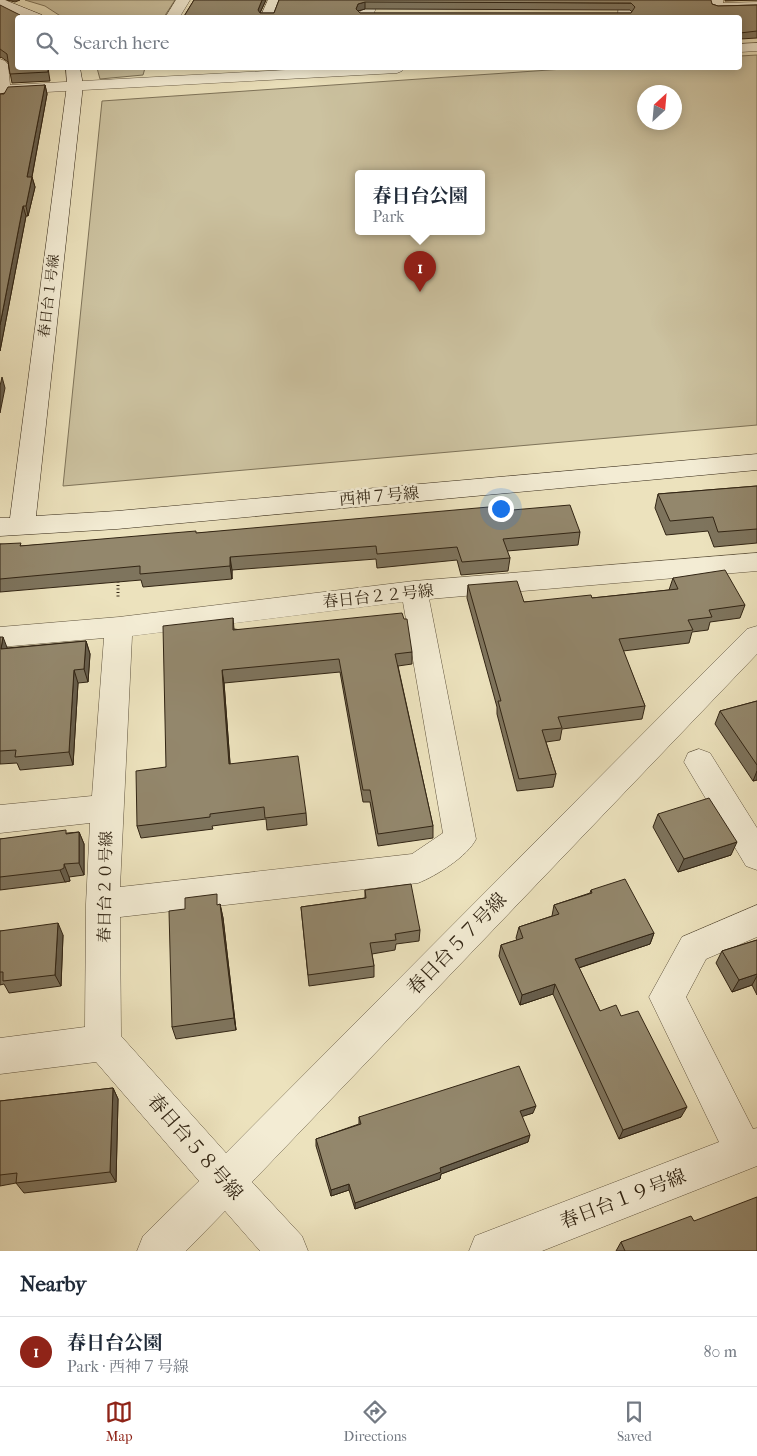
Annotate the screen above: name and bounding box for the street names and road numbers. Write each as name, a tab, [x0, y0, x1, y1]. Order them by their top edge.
street label: 春日台１号線	[35, 253, 63, 339]
street label: 西神７号線	[338, 483, 420, 509]
street label: 春日台２２号線	[321, 581, 435, 611]
street label: 春日台２０号線	[95, 831, 115, 943]
street label: 春日台５７号線	[403, 889, 511, 999]
street label: 春日台５８号線	[143, 1090, 247, 1204]
street label: 春日台１９号線	[557, 1165, 689, 1233]

